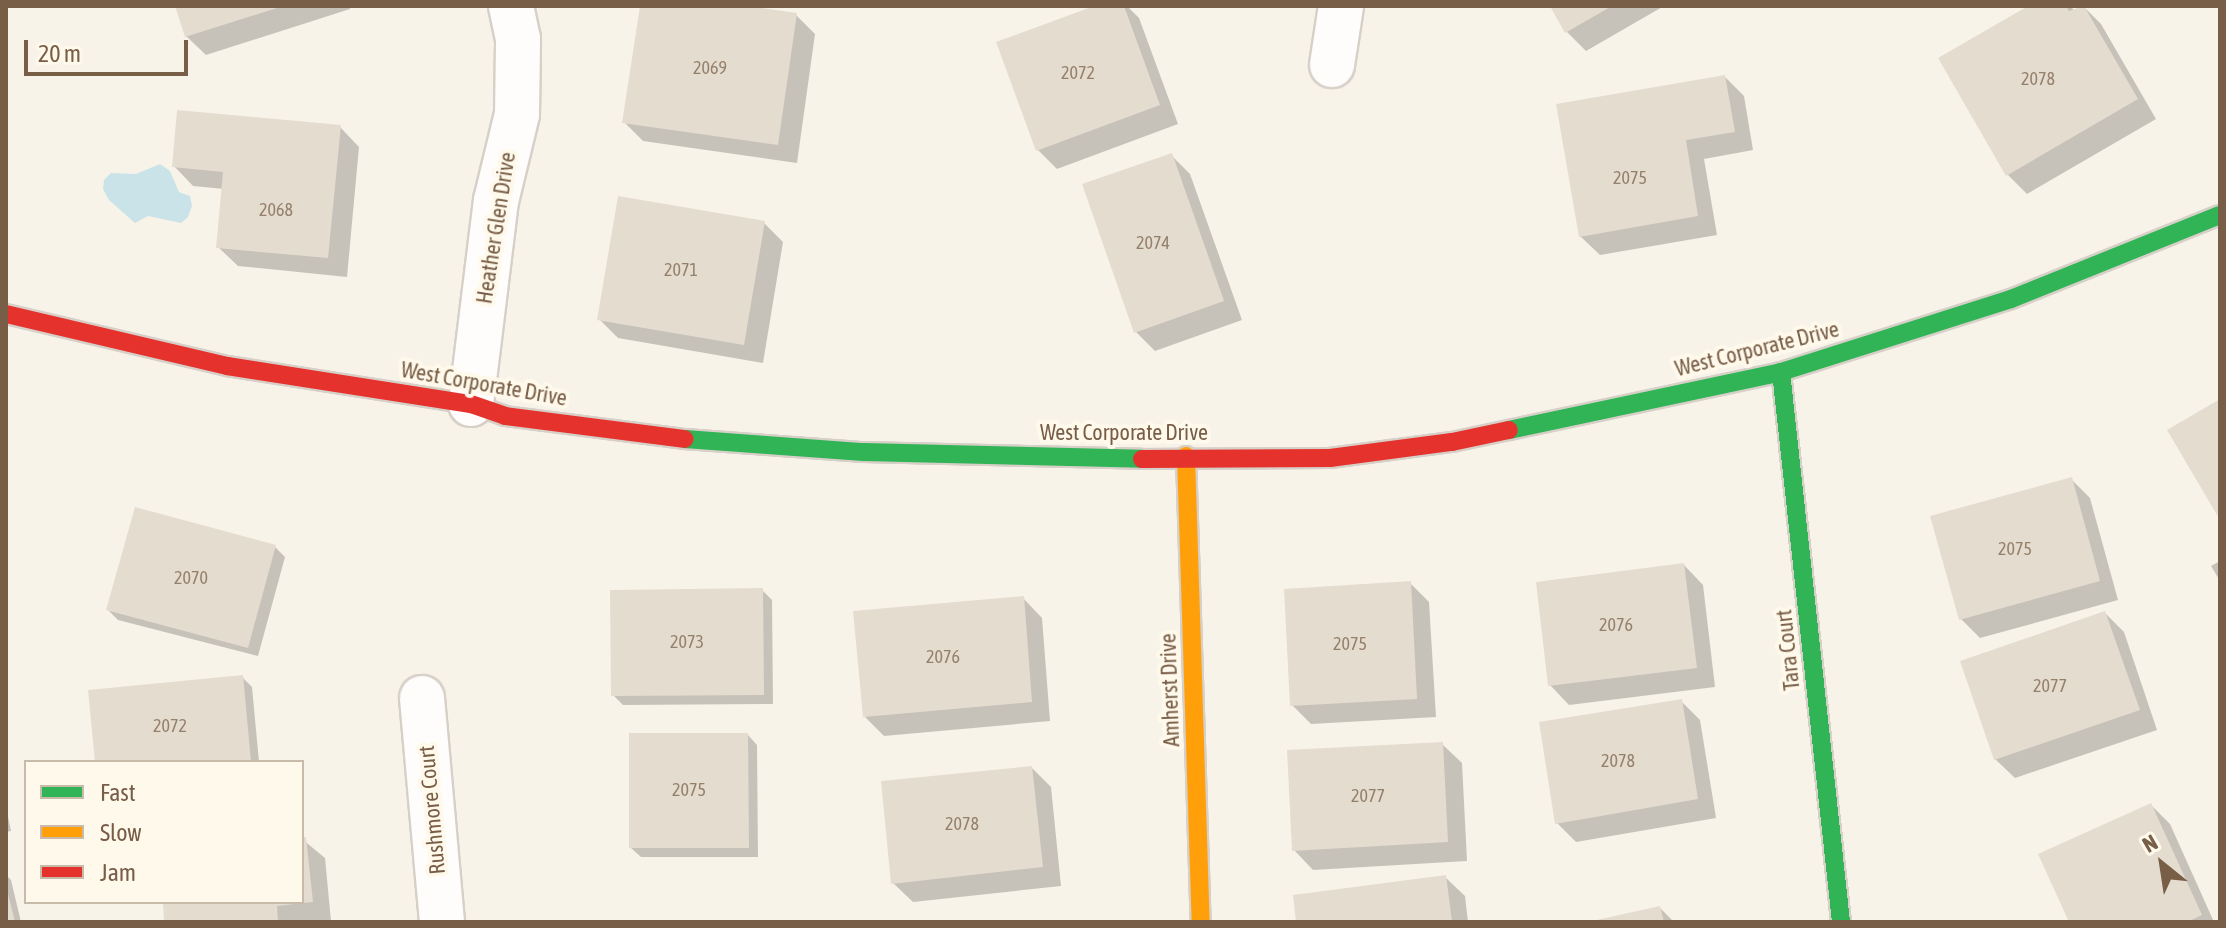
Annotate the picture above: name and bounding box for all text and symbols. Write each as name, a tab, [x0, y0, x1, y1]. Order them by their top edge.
scale bar	[28, 24, 192, 74]
text: 20 m	[38, 40, 81, 67]
house number: 2069	[693, 57, 727, 79]
house number: 2072	[1061, 62, 1095, 84]
house number: 2078	[2021, 68, 2055, 90]
street label: Heather Glen Drive	[471, 150, 521, 306]
house number: 2075	[1613, 167, 1647, 189]
house number: 2068	[259, 199, 293, 221]
house number: 2074	[1136, 232, 1170, 254]
house number: 2071	[664, 259, 698, 281]
street label: West Corporate Drive	[1672, 316, 1842, 382]
street label: West Corporate Drive	[399, 356, 569, 412]
street label: West Corporate Drive	[1040, 420, 1208, 446]
house number: 2075	[1998, 538, 2032, 560]
house number: 2070	[174, 567, 208, 589]
street label: Tara Court	[1771, 608, 1805, 692]
house number: 2076	[1599, 614, 1633, 636]
house number: 2073	[670, 631, 704, 653]
street label: Amherst Drive	[1155, 633, 1185, 747]
house number: 2075	[1333, 633, 1367, 655]
house number: 2076	[926, 646, 960, 668]
house number: 2077	[2033, 675, 2067, 697]
house number: 2072	[153, 715, 187, 737]
street label: Rushmore Court	[413, 744, 451, 876]
house number: 2078	[1601, 750, 1635, 772]
legend	[24, 760, 304, 904]
text: Fast	[100, 779, 136, 806]
house number: 2075	[672, 779, 706, 801]
house number: 2077	[1351, 785, 1385, 807]
house number: 2078	[945, 813, 979, 835]
text: Slow	[100, 819, 142, 846]
north arrow	[2122, 824, 2202, 904]
text: N	[2138, 829, 2162, 858]
text: Jam	[100, 859, 136, 886]

